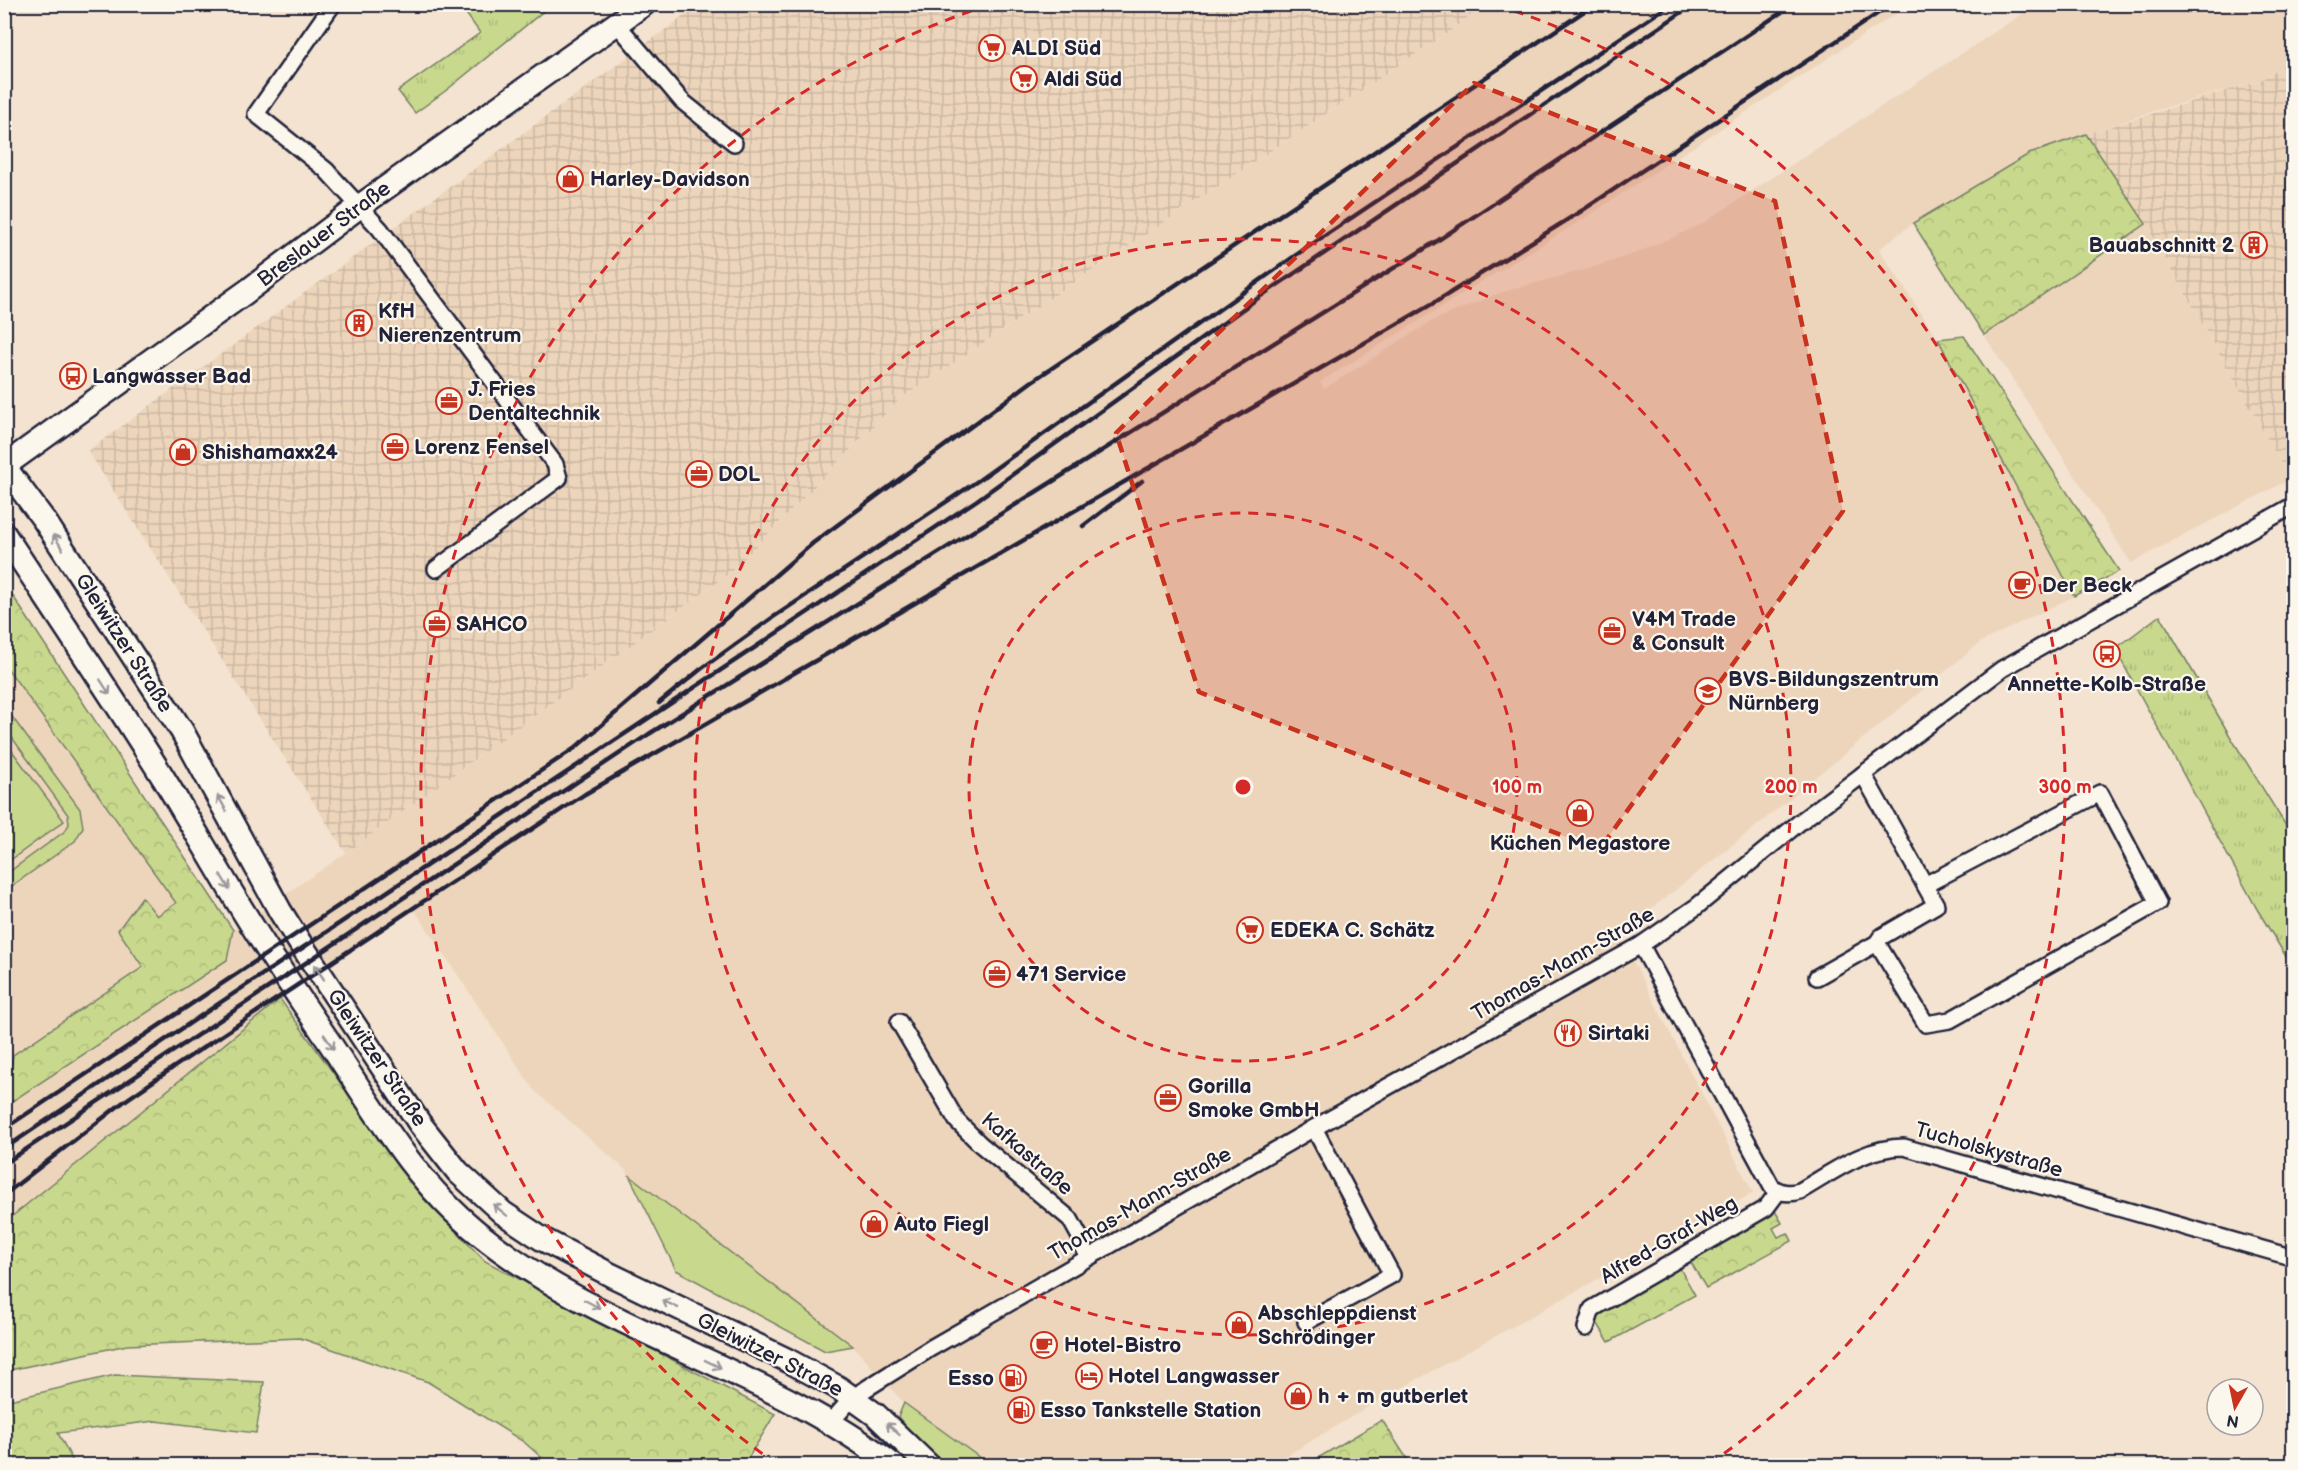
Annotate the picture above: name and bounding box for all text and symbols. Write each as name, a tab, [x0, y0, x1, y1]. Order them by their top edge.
supermarket icon: ALDI Süd	[977, 33, 1007, 63]
place label: ALDI Süd	[1011, 36, 1101, 61]
supermarket icon: Aldi Süd	[1009, 64, 1039, 94]
place label: Aldi Süd	[1043, 67, 1122, 92]
shop icon: Harley-Davidson	[555, 164, 585, 194]
place label: Harley-Davidson	[590, 167, 750, 192]
street label: Breslauer Straße	[253, 176, 395, 292]
building icon: Bauabschnitt 2	[2239, 230, 2269, 260]
place label: Bauabschnitt 2	[2089, 233, 2234, 258]
place label: KfH Nierenzentrum	[378, 299, 521, 348]
building icon: KfH Nierenzentrum	[344, 308, 374, 338]
bus stop icon: Langwasser Bad	[58, 361, 88, 391]
place label: Langwasser Bad	[92, 364, 251, 389]
place label: J. Fries Dentaltechnik	[468, 377, 600, 426]
office icon: J. Fries Dentaltechnik	[434, 386, 464, 416]
office icon: Lorenz Fensel	[380, 432, 410, 462]
place label: Lorenz Fensel	[414, 435, 549, 460]
shop icon: Shishamaxx24	[168, 437, 198, 467]
place label: Shishamaxx24	[202, 440, 338, 465]
office icon: DOL	[684, 459, 714, 489]
place label: DOL	[718, 462, 760, 487]
one-way arrow	[52, 534, 64, 551]
street label: Gleiwitzer Straße	[70, 569, 178, 717]
cafe icon: Der Beck	[2007, 570, 2037, 600]
place label: Der Beck	[2042, 573, 2132, 598]
place label: V4M Trade & Consult	[1632, 607, 1736, 656]
office icon: SAHCO	[422, 609, 452, 639]
place label: SAHCO	[456, 612, 527, 637]
office icon: V4M Trade & Consult	[1597, 616, 1627, 646]
bus stop icon: Annette-Kolb-Straße	[2092, 639, 2122, 669]
place label: BVS-Bildungszentrum Nürnberg	[1728, 667, 1939, 716]
place label: Annette-Kolb-Straße	[2007, 672, 2206, 697]
school or university icon: BVS-Bildungszentrum Nürnberg	[1693, 676, 1723, 706]
one-way arrow	[99, 678, 111, 695]
centre of rings	[1233, 777, 1253, 797]
text: 100 m	[1492, 777, 1542, 798]
text: 200 m	[1764, 777, 1818, 798]
text: 300 m	[2038, 777, 2092, 798]
one-way arrow	[216, 795, 228, 812]
shop icon: Küchen Megastore	[1565, 798, 1595, 828]
place label: Küchen Megastore	[1490, 831, 1670, 856]
one-way arrow	[220, 873, 232, 890]
street label: Thomas-Mann-Straße	[1467, 902, 1659, 1026]
supermarket icon: EDEKA C. Schätz	[1235, 915, 1265, 945]
place label: EDEKA C. Schätz	[1270, 918, 1435, 943]
office icon: 471 Service	[982, 959, 1012, 989]
place label: 471 Service	[1016, 962, 1126, 987]
one-way arrow	[313, 964, 325, 981]
street label: Gleiwitzer Straße	[322, 984, 432, 1132]
restaurant icon: Sirtaki	[1553, 1018, 1583, 1048]
place label: Sirtaki	[1588, 1021, 1650, 1046]
one-way arrow	[323, 1033, 335, 1049]
place label: Gorilla Smoke GmbH	[1188, 1074, 1320, 1123]
office icon: Gorilla Smoke GmbH	[1153, 1083, 1183, 1113]
street label: Kafkastraße	[976, 1107, 1078, 1201]
street label: Tucholskystraße	[1912, 1117, 2066, 1183]
street label: Thomas-Mann-Straße	[1044, 1142, 1236, 1266]
street label: Alfred-Graf-Weg	[1596, 1191, 1742, 1289]
one-way arrow	[492, 1203, 508, 1216]
shop icon: Auto Fiegl	[859, 1209, 889, 1239]
place label: Auto Fiegl	[893, 1212, 989, 1237]
one-way arrow	[662, 1297, 680, 1309]
one-way arrow	[583, 1298, 600, 1310]
place label: Abschleppdienst Schrödinger	[1257, 1301, 1416, 1350]
street label: Gleiwitzer Straße	[693, 1307, 847, 1403]
shop icon: Abschleppdienst Schrödinger	[1224, 1310, 1254, 1340]
cafe icon: Hotel-Bistro	[1029, 1330, 1059, 1360]
place label: Hotel-Bistro	[1064, 1333, 1181, 1358]
one-way arrow	[704, 1359, 722, 1371]
hotel icon: Hotel Langwasser	[1074, 1361, 1104, 1391]
fuel station icon: Esso	[998, 1363, 1028, 1393]
place label: Hotel Langwasser	[1108, 1364, 1280, 1389]
place label: Esso	[948, 1366, 994, 1391]
north arrow	[2205, 1377, 2265, 1437]
shop icon: h + m gutberlet	[1283, 1381, 1313, 1411]
place label: h + m gutberlet	[1318, 1384, 1468, 1409]
fuel station icon: Esso Tankstelle Station	[1006, 1395, 1036, 1425]
place label: Esso Tankstelle Station	[1040, 1398, 1261, 1423]
text: N	[2225, 1410, 2240, 1431]
one-way arrow	[886, 1422, 901, 1436]

